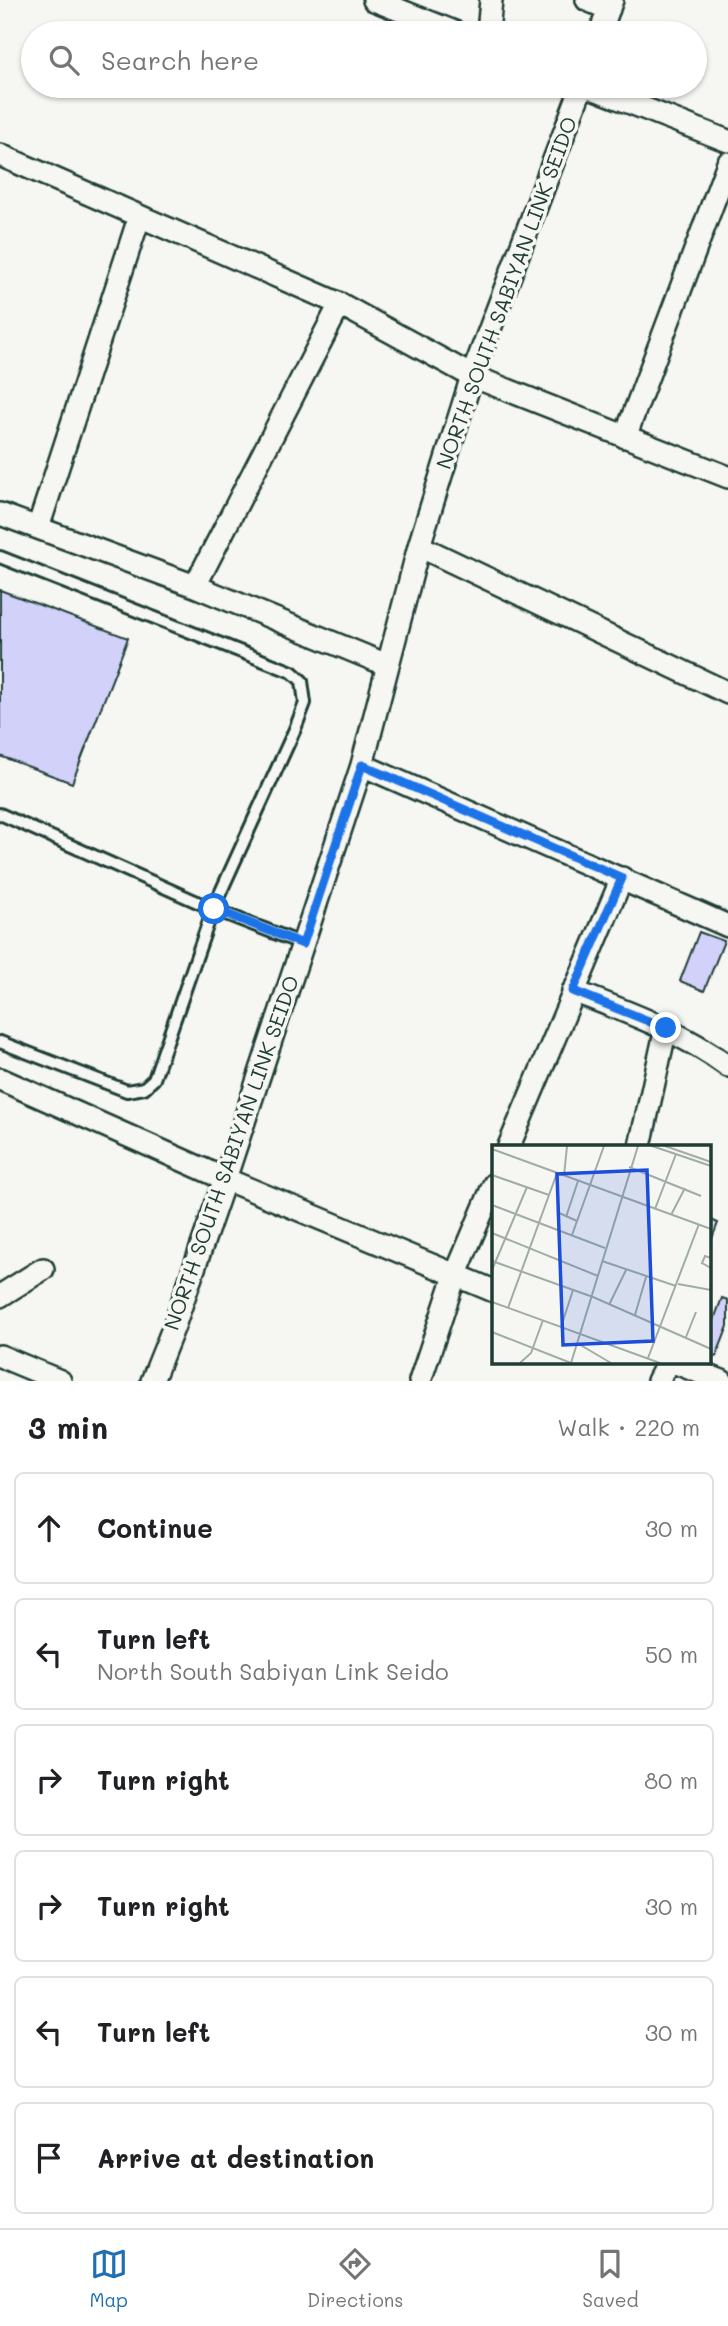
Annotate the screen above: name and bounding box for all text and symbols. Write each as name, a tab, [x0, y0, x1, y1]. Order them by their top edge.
search box	[21, 21, 707, 98]
icon: search	[45, 41, 83, 79]
text: Search here	[101, 43, 259, 77]
street label: NORTH SOUTH SABIYAN LINK SEIDO	[429, 112, 582, 472]
route start	[198, 893, 229, 924]
street label: NORTH SOUTH SABIYAN LINK SEIDO	[157, 972, 304, 1333]
route end	[650, 1012, 681, 1043]
inset map	[492, 1145, 710, 1364]
text: 3 min	[28, 1407, 108, 1447]
text: Walk · 220 m	[557, 1412, 700, 1442]
icon: ahead	[30, 1509, 68, 1547]
text: Continue	[97, 1511, 213, 1545]
text: 30 m	[645, 1513, 698, 1543]
text: Turn left	[97, 1622, 210, 1656]
icon: left	[30, 1635, 68, 1673]
text: 50 m	[645, 1639, 698, 1669]
text: North South Sabiyan Link Seido	[97, 1656, 449, 1686]
icon: right	[30, 1761, 68, 1799]
text: Turn right	[97, 1763, 230, 1797]
text: 80 m	[644, 1765, 698, 1795]
icon: right	[30, 1887, 68, 1925]
text: Turn right	[97, 1889, 230, 1923]
text: 30 m	[645, 1891, 698, 1921]
icon: left	[30, 2013, 68, 2051]
text: Turn left	[97, 2015, 210, 2049]
text: 30 m	[645, 2017, 698, 2047]
icon: arrive	[30, 2139, 68, 2177]
text: Arrive at destination	[97, 2141, 374, 2175]
tab: Map	[89, 2245, 128, 2312]
tab: Directions	[307, 2245, 403, 2312]
tab: Saved	[582, 2245, 639, 2312]

